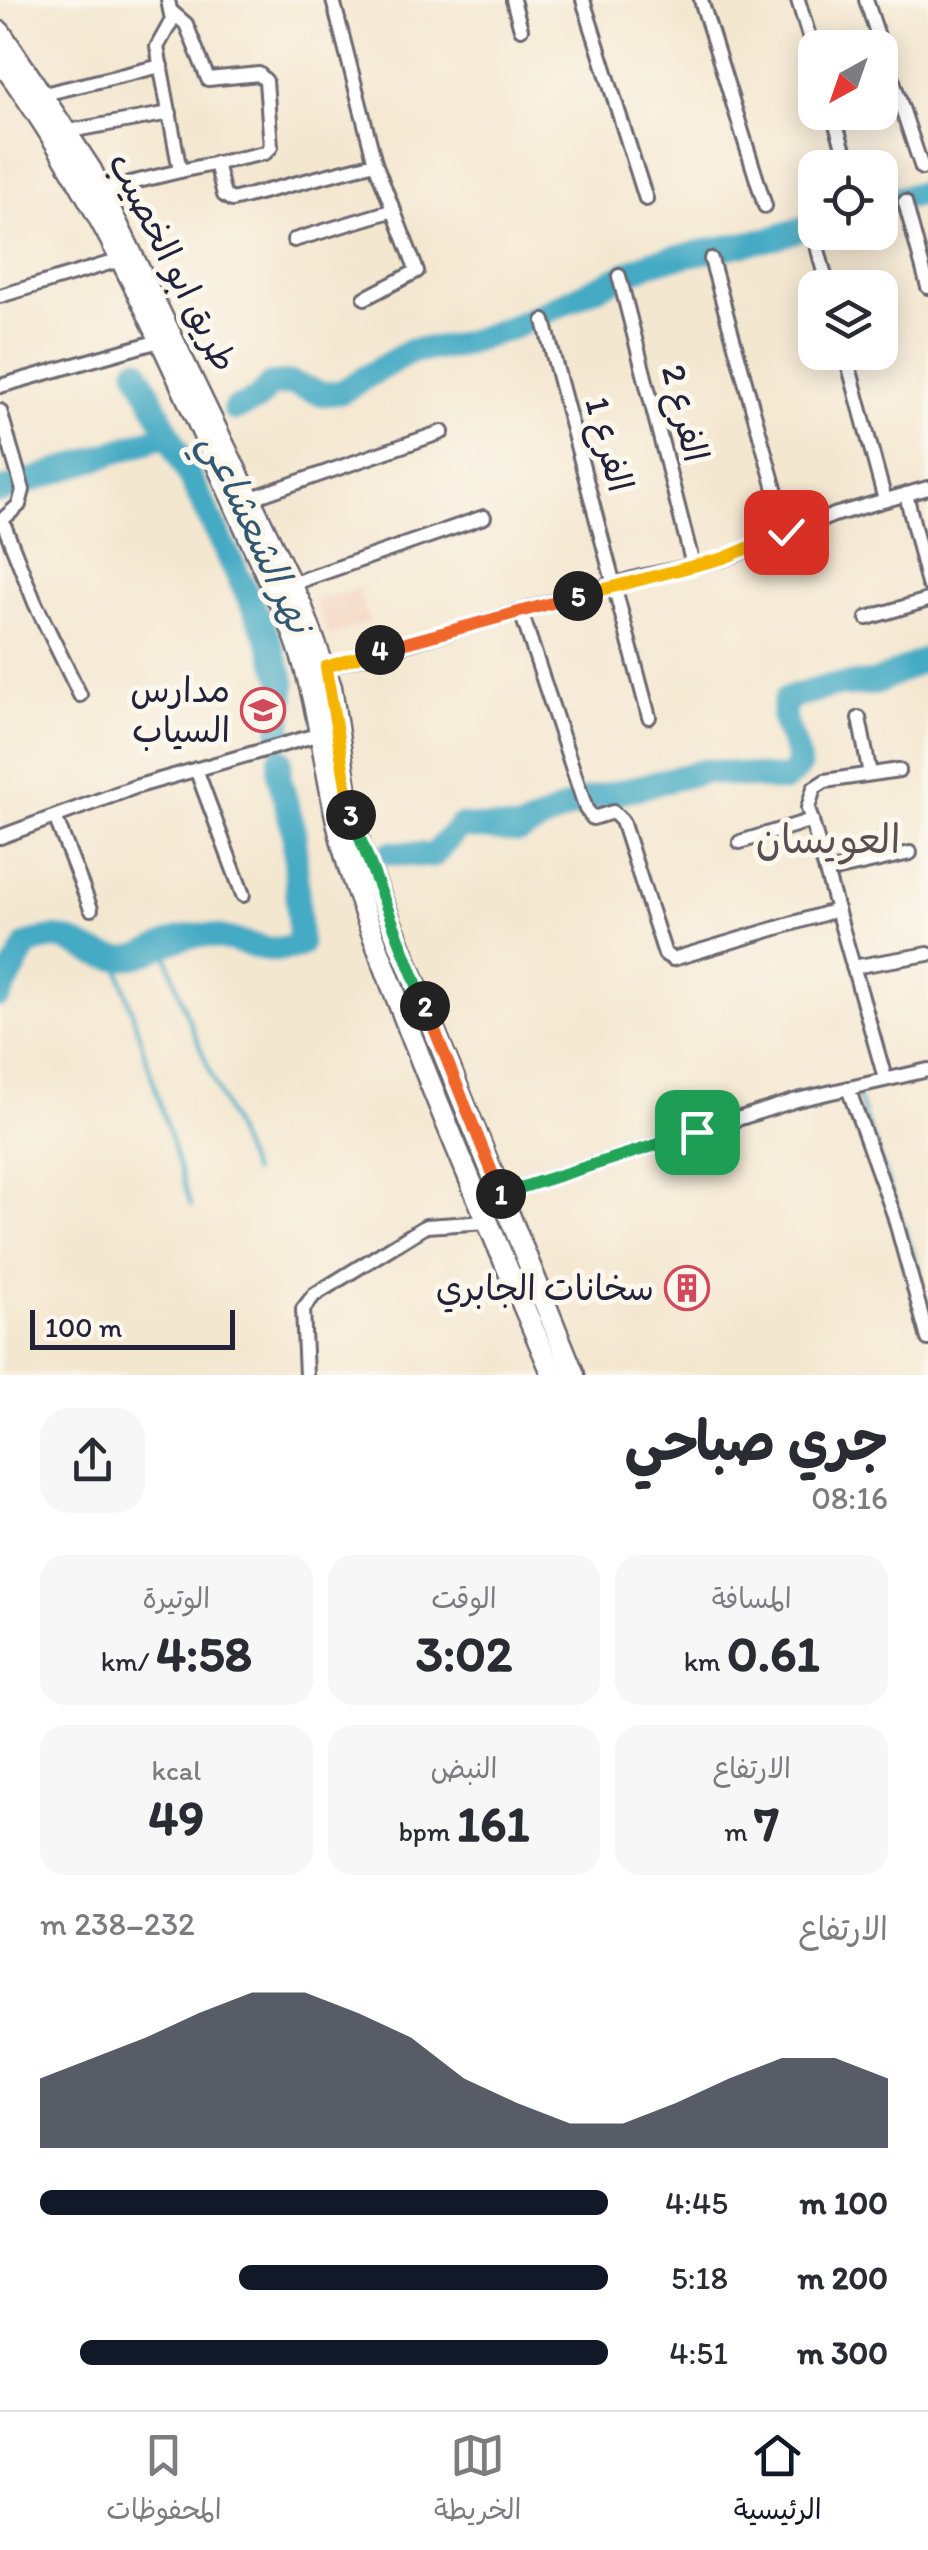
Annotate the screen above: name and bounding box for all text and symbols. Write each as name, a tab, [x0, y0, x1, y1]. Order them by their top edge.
north arrow	[798, 30, 898, 130]
map controls	[798, 30, 898, 370]
street label: طريق ابو الخصيب	[100, 146, 246, 378]
button: locate	[798, 150, 898, 250]
button: layers	[798, 270, 898, 370]
street label: الفرع 2	[649, 360, 717, 467]
street label: الفرع 1	[572, 392, 642, 497]
water label: نهر الشعشاعي	[182, 426, 325, 648]
pin	[744, 490, 829, 575]
icon: check	[759, 505, 814, 560]
pin: 5	[553, 571, 603, 621]
text: 5	[571, 579, 585, 613]
pin: 4	[355, 625, 405, 675]
text: 4	[372, 633, 388, 667]
place label: مدارس السياب	[130, 669, 230, 751]
school or university icon: مدارس السياب	[240, 687, 286, 733]
pin: 3	[326, 790, 376, 840]
text: 3	[343, 798, 359, 832]
district label: العويسان	[756, 815, 900, 865]
pin: 2	[400, 981, 450, 1031]
text: 2	[418, 989, 432, 1023]
pin	[655, 1090, 740, 1175]
icon: arrive	[670, 1105, 725, 1160]
pin: 1	[476, 1169, 526, 1219]
text: 1	[495, 1177, 508, 1211]
building icon: سخانات الجابري	[664, 1265, 710, 1311]
place label: سخانات الجابري	[436, 1267, 654, 1313]
scale bar	[30, 1305, 235, 1350]
text: 100 m	[45, 1310, 122, 1344]
button: share	[40, 1408, 145, 1513]
text: جري صباحي	[625, 1408, 888, 1474]
text: 08:16	[811, 1479, 888, 1517]
text: الوتيرة	[143, 1581, 210, 1615]
text: الوقت	[431, 1581, 497, 1615]
text: المسافة	[712, 1581, 792, 1615]
text: 4:58	[156, 1623, 252, 1684]
text: 3:02	[416, 1623, 512, 1684]
text: 0.61	[727, 1623, 820, 1684]
text: /km	[101, 1644, 156, 1678]
text: km	[684, 1644, 727, 1678]
text: النبض	[431, 1751, 497, 1785]
text: الارتفاع	[712, 1751, 791, 1785]
text: kcal	[151, 1753, 201, 1787]
text: 49	[148, 1787, 204, 1848]
text: 161	[457, 1793, 530, 1854]
text: 7	[754, 1793, 779, 1854]
text: bpm	[398, 1814, 457, 1848]
text: m	[724, 1814, 754, 1848]
text: 232–238 m	[40, 1905, 195, 1943]
text: الارتفاع	[798, 1910, 888, 1948]
text: 4:45	[665, 2184, 728, 2222]
text: 100 m	[800, 2184, 888, 2222]
text: 5:18	[671, 2259, 728, 2297]
text: 200 m	[798, 2259, 888, 2297]
text: 4:51	[669, 2334, 728, 2372]
text: 300 m	[797, 2334, 888, 2372]
tab: المحفوظات	[106, 2428, 222, 2534]
tab: الخريطة	[434, 2428, 521, 2534]
tab: الرئيسية	[734, 2428, 822, 2534]

